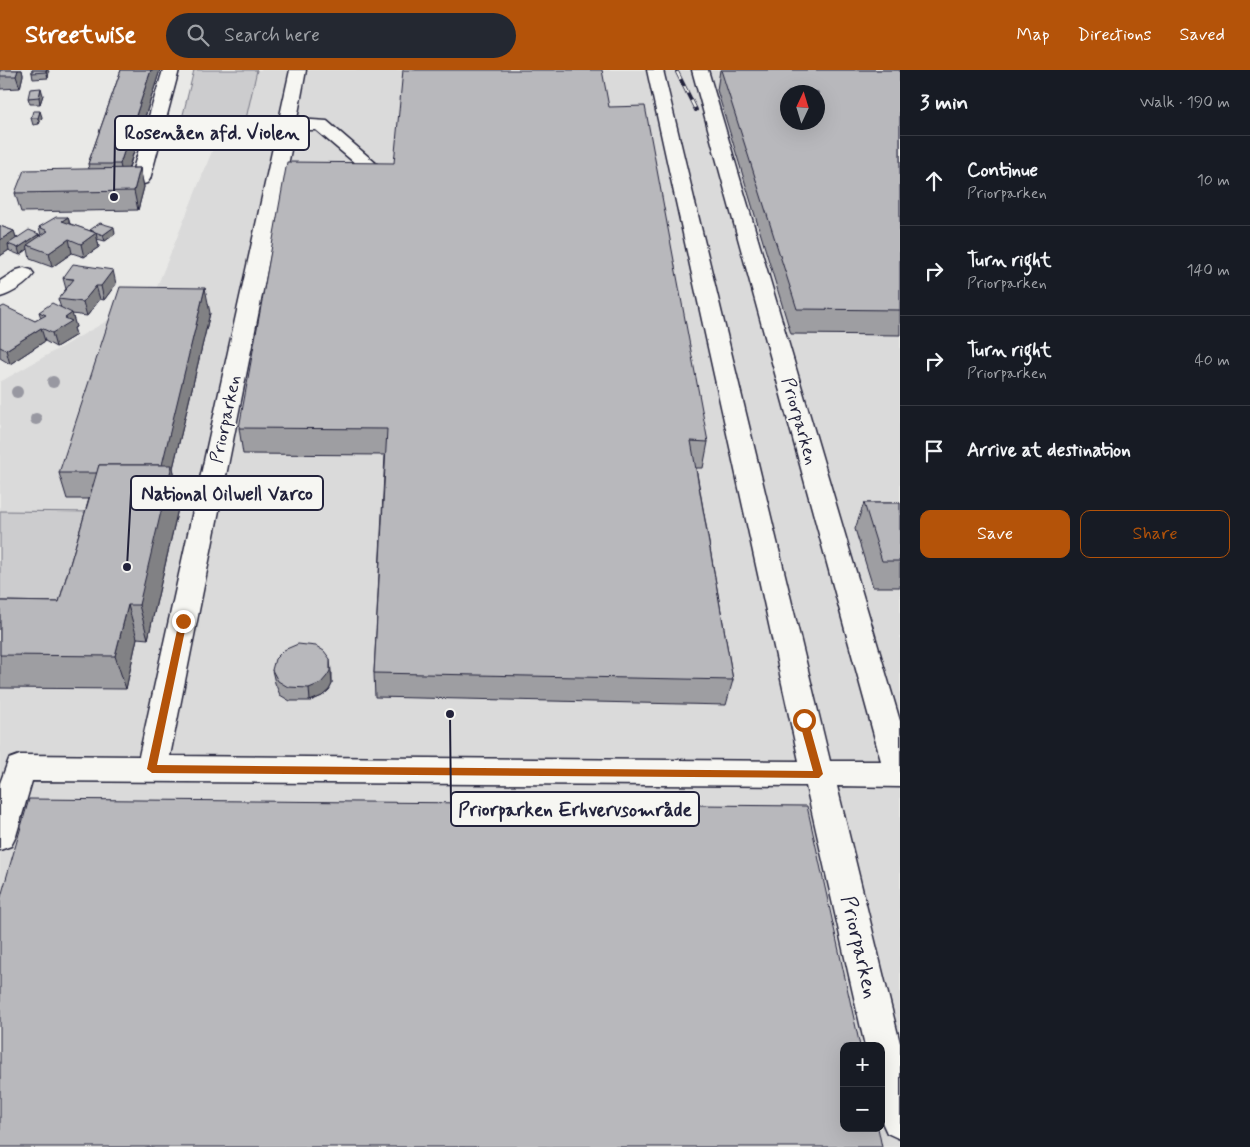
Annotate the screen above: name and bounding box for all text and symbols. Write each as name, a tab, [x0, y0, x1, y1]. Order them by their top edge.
search box	[166, 13, 516, 58]
text: Streetwise	[25, 20, 136, 51]
icon: search	[184, 21, 212, 49]
text: Search here	[224, 23, 320, 48]
text: Map	[1017, 23, 1050, 47]
text: Directions	[1078, 23, 1152, 47]
text: Saved	[1180, 23, 1225, 47]
north arrow	[780, 85, 825, 130]
text: 3 min	[920, 89, 968, 117]
text: Walk · 190 m	[1140, 92, 1230, 113]
callout: Rosenåen afd. Violen	[115, 116, 309, 150]
text: Rosenåen afd. Violen	[125, 121, 299, 146]
text: Continue	[967, 158, 1038, 183]
icon: ahead	[920, 167, 948, 195]
text: 10 m	[1197, 170, 1230, 191]
text: Priorparken	[967, 183, 1047, 204]
text: Turn right	[967, 248, 1051, 273]
icon: right	[920, 257, 948, 285]
text: 140 m	[1186, 260, 1230, 281]
text: Priorparken	[967, 273, 1047, 294]
text: Turn right	[967, 338, 1051, 363]
icon: right	[920, 347, 948, 375]
text: 40 m	[1194, 350, 1230, 371]
text: Priorparken	[967, 363, 1047, 384]
street label: Priorparken	[205, 373, 247, 466]
street label: Priorparken	[775, 375, 823, 468]
icon: arrive	[920, 437, 948, 465]
text: Arrive at destination	[967, 438, 1131, 463]
callout: National Oilwell Varco	[131, 476, 323, 510]
text: National Oilwell Varco	[141, 482, 313, 507]
button: Save	[920, 510, 1070, 558]
button: Share	[1080, 510, 1230, 558]
route end	[172, 610, 195, 633]
route start	[793, 709, 816, 732]
callout: Priorparken Erhvervsområde	[451, 792, 699, 826]
text: Priorparken Erhvervsområde	[458, 798, 692, 823]
street label: Priorparken	[834, 893, 884, 1001]
map controls	[840, 1042, 885, 1132]
button: +	[840, 1042, 885, 1087]
button: −	[840, 1087, 885, 1132]

